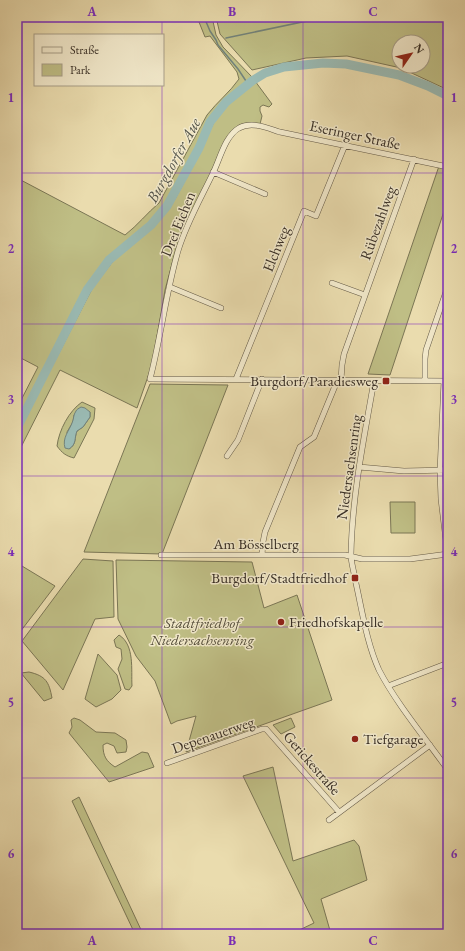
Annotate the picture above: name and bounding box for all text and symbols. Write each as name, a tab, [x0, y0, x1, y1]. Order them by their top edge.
text: A	[86, 3, 97, 20]
text: B	[228, 3, 236, 20]
text: C	[368, 3, 378, 20]
legend	[34, 34, 164, 86]
north arrow	[391, 34, 431, 74]
text: N	[411, 41, 428, 56]
text: Straße	[70, 42, 99, 58]
text: Park	[70, 62, 91, 78]
text: 1	[8, 89, 15, 106]
text: 1	[451, 89, 458, 106]
water label: Burgdorfer Aue	[141, 114, 206, 207]
street label: Eseringer Straße	[308, 116, 402, 153]
street label: Rübezahlweg	[355, 183, 400, 262]
street label: Drei Eichen	[156, 188, 199, 259]
street label: Elchweg	[258, 223, 293, 275]
text: 2	[8, 240, 15, 257]
text: 2	[451, 240, 458, 257]
place label: Burgdorf/Paradiesweg	[250, 371, 378, 390]
marker: Burgdorf/Paradiesweg	[381, 376, 391, 386]
text: 3	[8, 391, 15, 408]
text: 3	[451, 391, 458, 408]
street label: Niedersachsenring	[332, 413, 365, 521]
street label: Am Bösselberg	[212, 534, 299, 553]
text: 4	[8, 543, 15, 560]
text: 4	[451, 543, 458, 560]
place label: Burgdorf/Stadtfriedhof	[211, 568, 349, 587]
marker: Burgdorf/Stadtfriedhof	[350, 573, 360, 583]
place label: Friedhofskapelle	[289, 612, 383, 631]
park label: Stadtfriedhof Niedersachsenring	[149, 613, 254, 649]
marker: Friedhofskapelle	[276, 617, 286, 627]
text: 5	[8, 694, 14, 711]
text: 5	[451, 694, 457, 711]
street label: Depenauerweg	[169, 711, 257, 757]
street label: Gerickestraße	[279, 727, 345, 799]
place label: Tiefgarage	[363, 729, 423, 748]
marker: Tiefgarage	[350, 734, 360, 744]
text: 6	[8, 845, 15, 862]
text: 6	[451, 845, 458, 862]
text: A	[86, 932, 97, 949]
text: B	[228, 932, 236, 949]
text: C	[368, 932, 378, 949]

